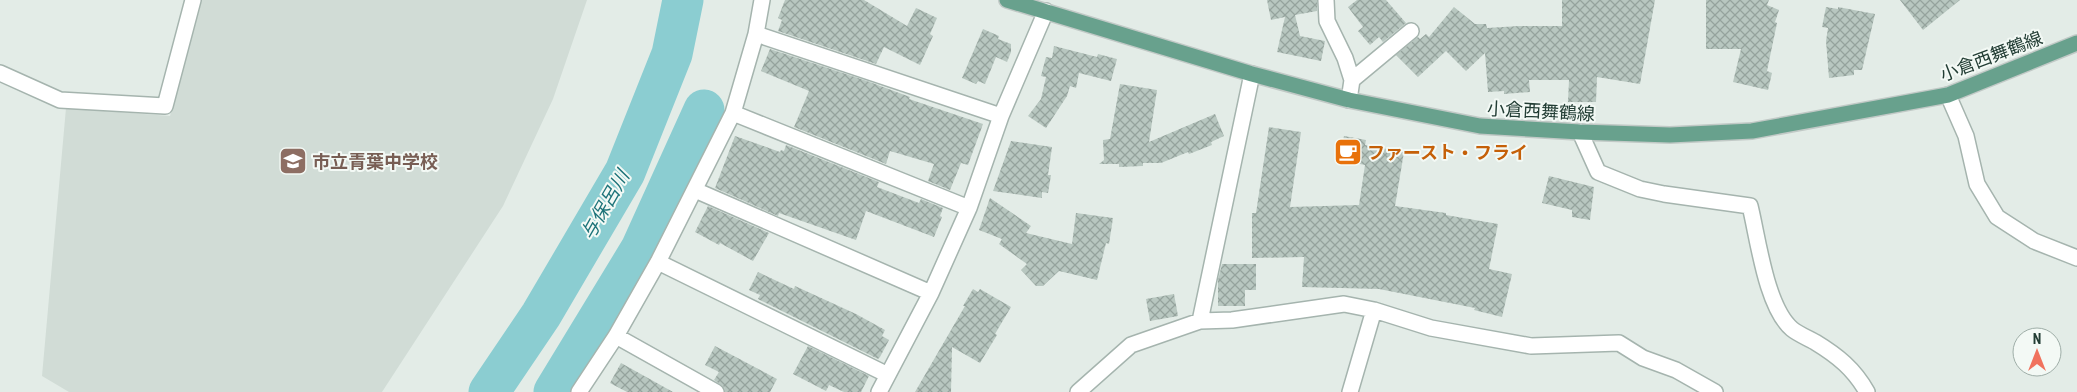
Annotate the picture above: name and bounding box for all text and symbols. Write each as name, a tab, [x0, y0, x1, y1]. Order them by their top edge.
street label: 小倉西舞鶴線	[1937, 27, 2045, 85]
street label: 小倉西舞鶴線	[1487, 98, 1595, 124]
cafe icon: ファースト・フライ	[1333, 137, 1363, 167]
place label: ファースト・フライ	[1367, 142, 1528, 163]
school or university icon: 市立青葉中学校	[278, 146, 308, 176]
place label: 市立青葉中学校	[312, 151, 438, 172]
water label: 与保呂川	[576, 165, 635, 244]
north arrow	[2012, 327, 2062, 377]
text: N	[2033, 331, 2041, 347]

